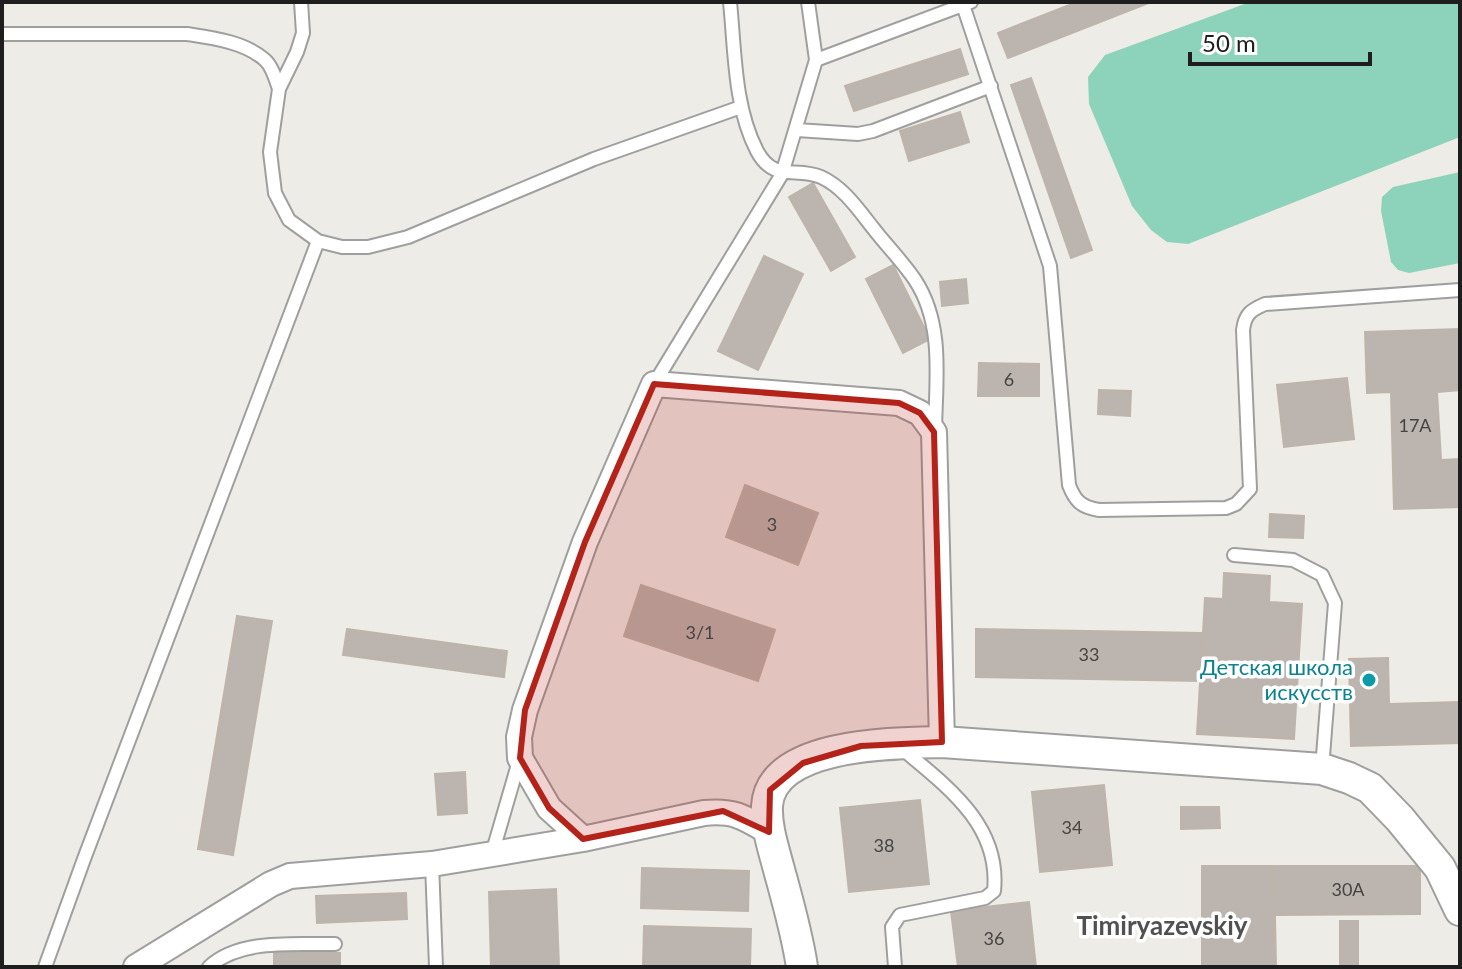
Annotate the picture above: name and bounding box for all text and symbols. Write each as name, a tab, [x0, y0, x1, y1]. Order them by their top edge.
scale bar	[1190, 16, 1370, 66]
text: 50 m	[1202, 28, 1256, 57]
house number: 6	[1004, 368, 1014, 390]
house number: 17А	[1398, 414, 1432, 436]
house number: 3	[767, 513, 777, 535]
house number: 3/1	[685, 621, 715, 643]
house number: 33	[1079, 643, 1099, 665]
place label: Детская школа искусств	[1200, 653, 1353, 705]
marker: Детская школа искусств	[1360, 671, 1378, 689]
house number: 34	[1062, 816, 1082, 838]
house number: 38	[874, 834, 894, 856]
house number: 30А	[1331, 878, 1365, 900]
district label: Timiryazevskiy	[1076, 909, 1248, 941]
house number: 36	[984, 927, 1004, 949]

